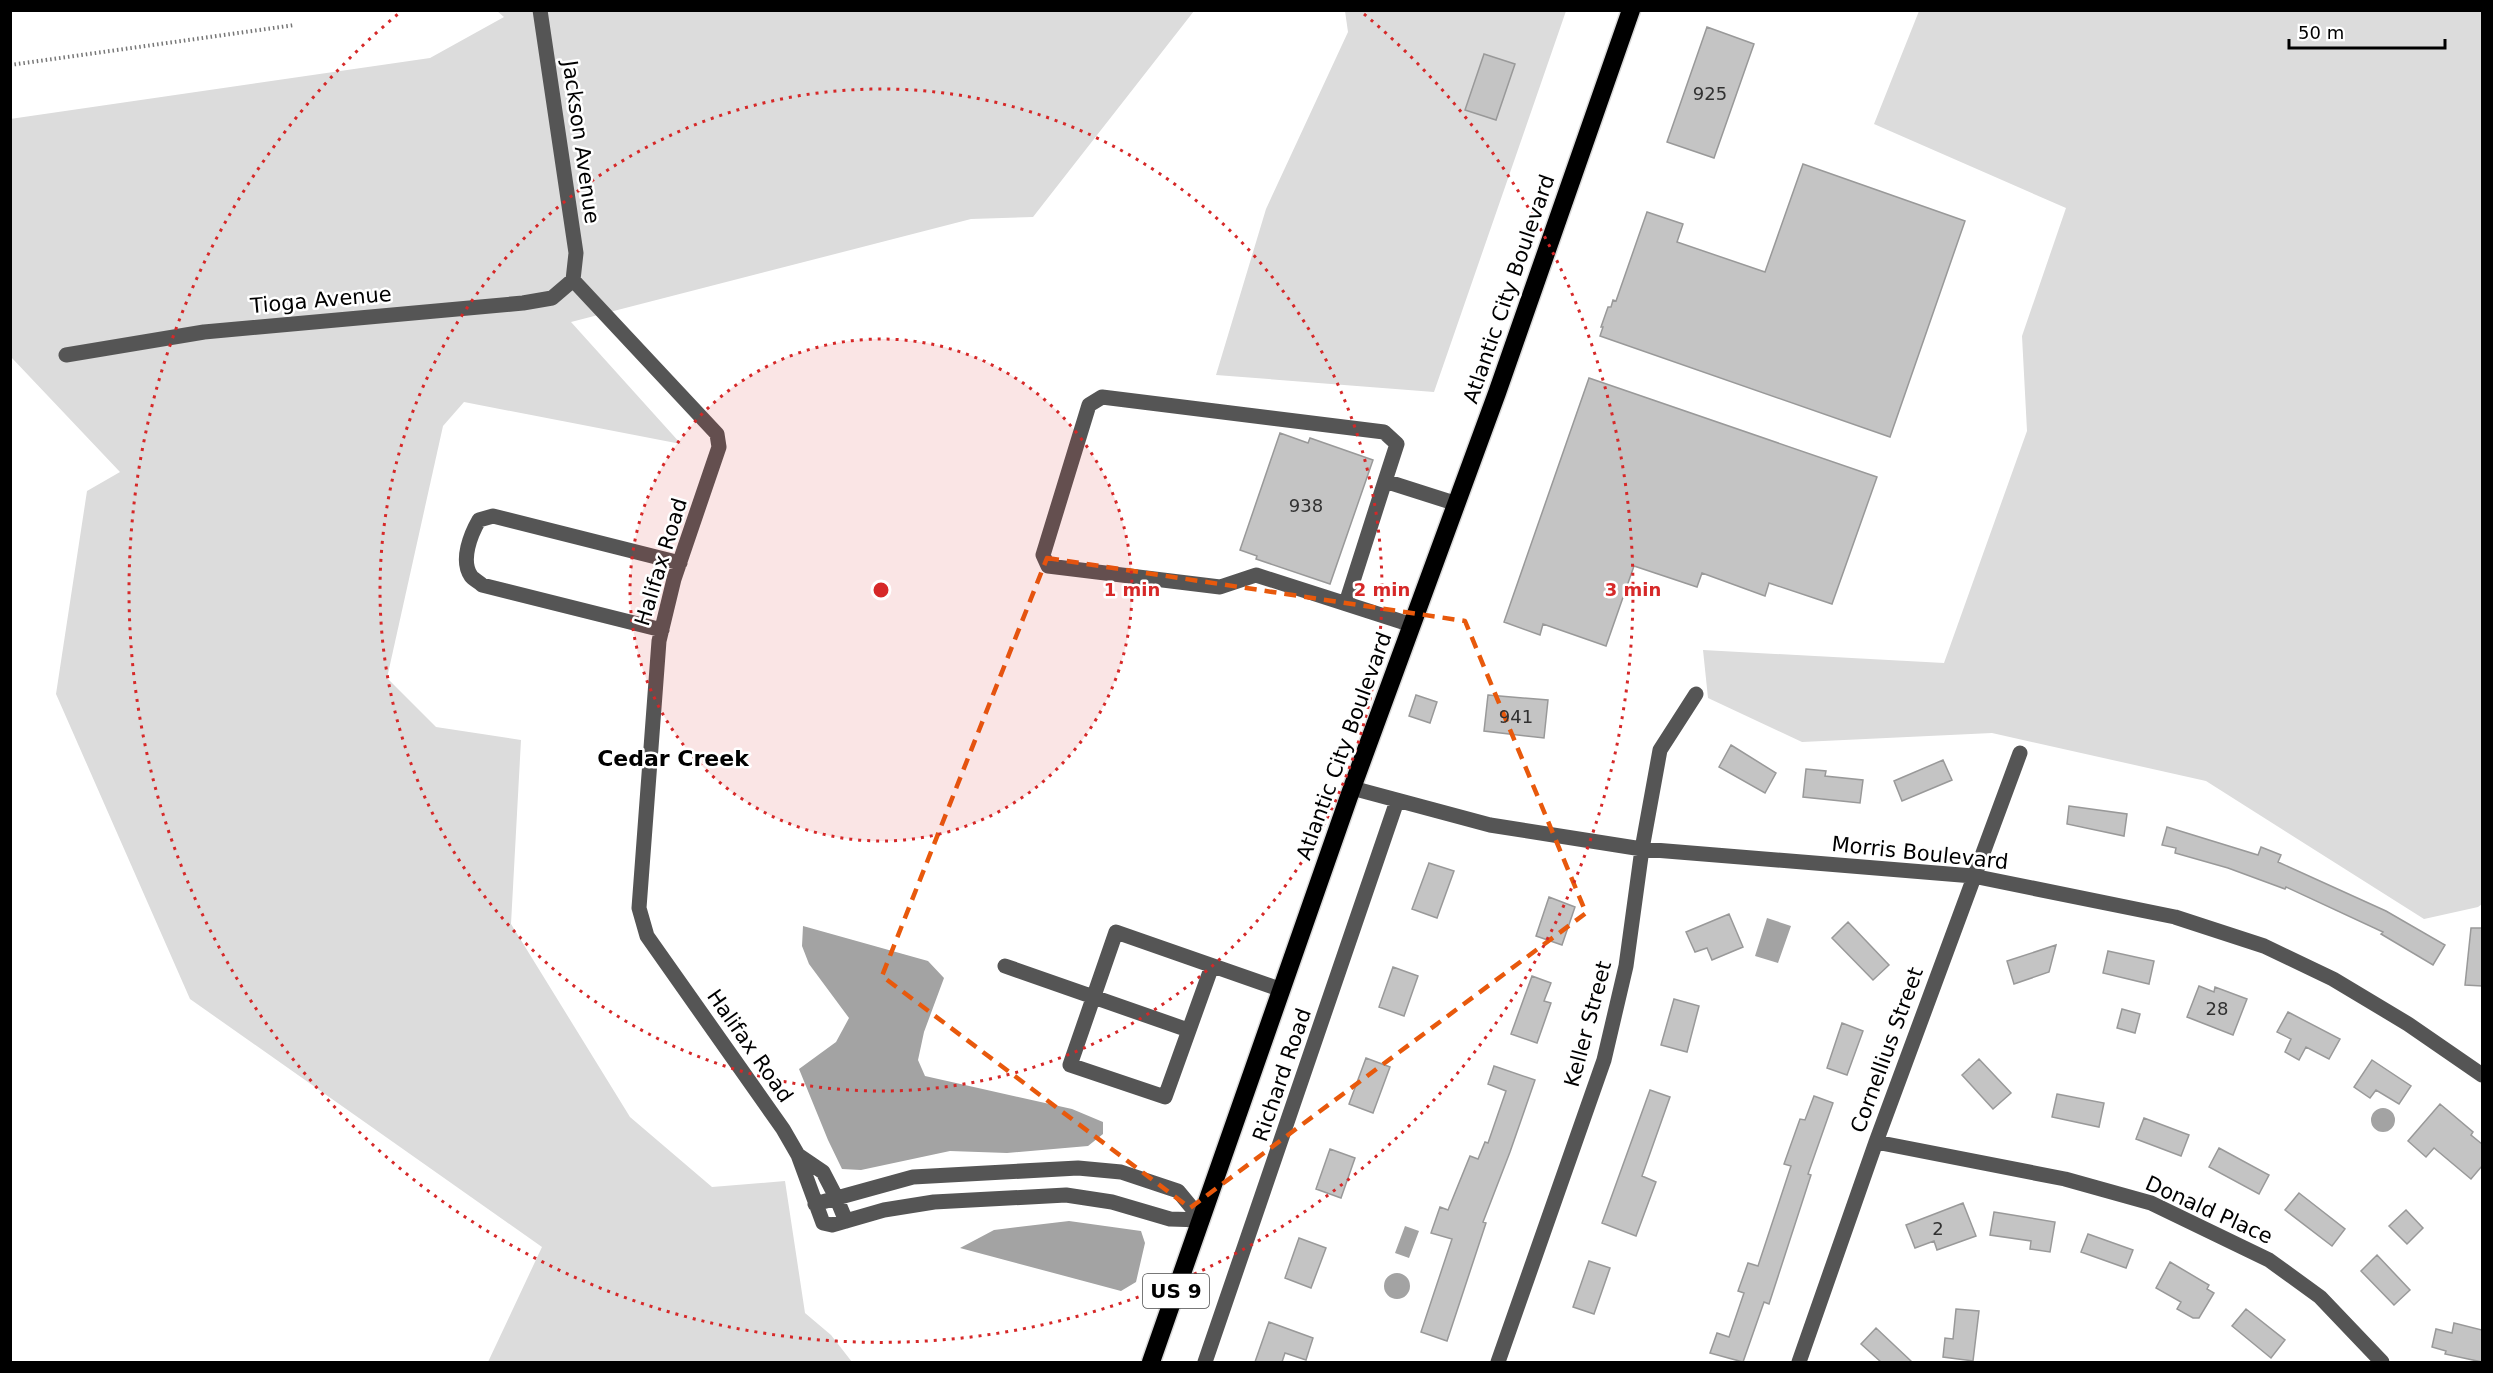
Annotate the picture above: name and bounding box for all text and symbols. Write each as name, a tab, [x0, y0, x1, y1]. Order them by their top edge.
scale bar	[2289, 12, 2445, 50]
text: 50 m	[2298, 22, 2344, 43]
street label: Jackson Avenue	[557, 57, 604, 225]
house number: 925	[1693, 83, 1727, 104]
street label: Atlantic City Boulevard	[1458, 171, 1560, 407]
street label: Tioga Avenue	[248, 282, 393, 318]
street label: Halifax Road	[630, 495, 692, 629]
house number: 938	[1289, 495, 1323, 516]
text: 1 min	[1104, 579, 1160, 600]
text: 2 min	[1354, 579, 1410, 600]
text: 3 min	[1605, 579, 1661, 600]
centre of rings	[871, 580, 891, 600]
street label: Atlantic City Boulevard	[1292, 629, 1396, 863]
house number: 941	[1499, 706, 1533, 727]
district label: Cedar Creek	[597, 746, 750, 771]
street label: Morris Boulevard	[1830, 832, 2010, 874]
street label: Keller Street	[1560, 958, 1616, 1090]
street label: Cornellius Street	[1846, 964, 1928, 1136]
street label: Halifax Road	[702, 985, 798, 1107]
house number: 28	[2206, 998, 2228, 1019]
street label: Richard Road	[1248, 1005, 1316, 1145]
street label: Donald Place	[2142, 1171, 2276, 1249]
house number: 2	[1932, 1218, 1944, 1239]
road number: US 9	[1143, 1274, 1209, 1308]

